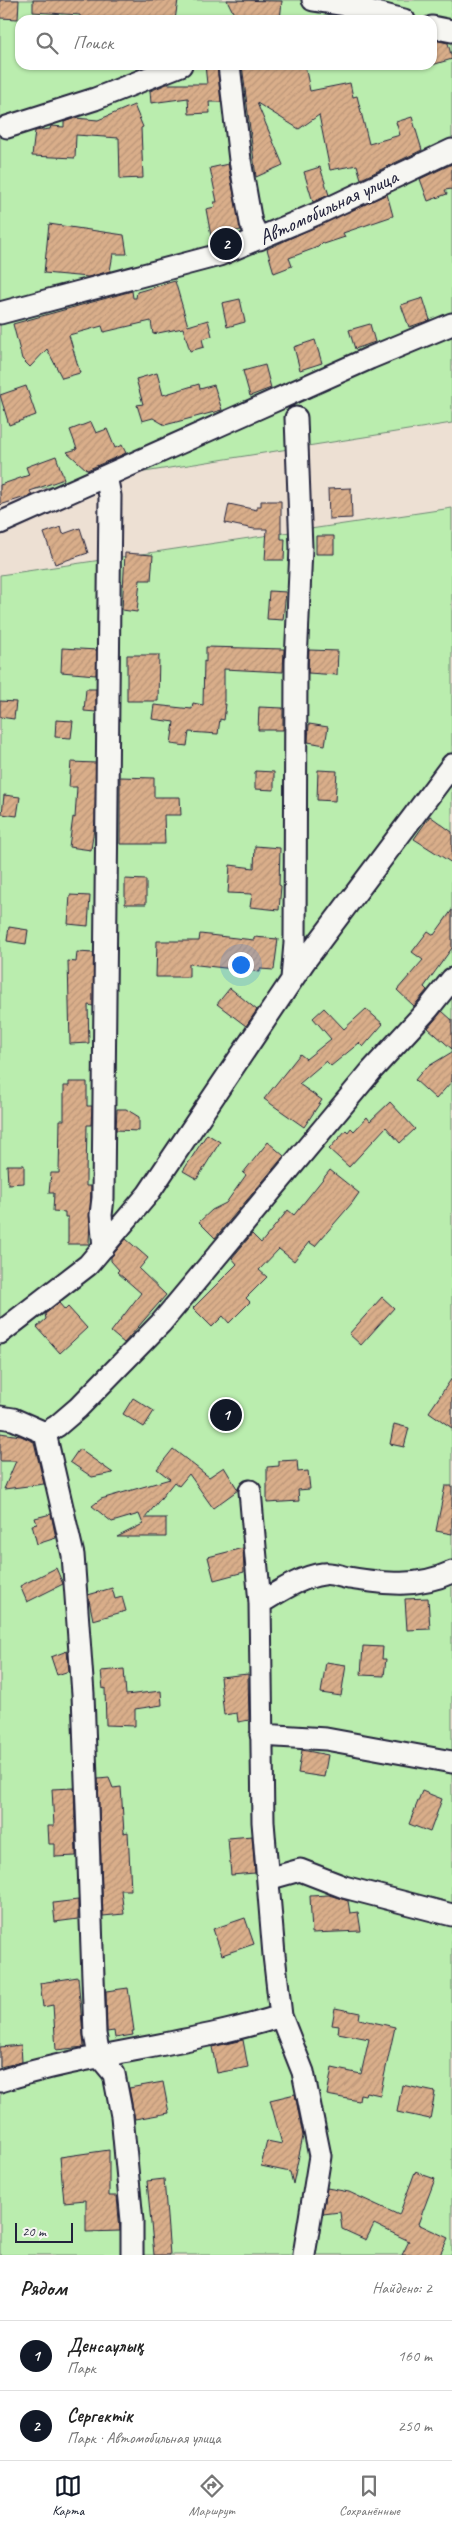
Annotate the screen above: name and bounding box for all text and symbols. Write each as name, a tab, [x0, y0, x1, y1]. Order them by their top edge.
search box	[15, 15, 437, 70]
icon: search	[33, 29, 61, 57]
text: Поиск	[73, 31, 113, 55]
street label: Автомобильная улица	[254, 163, 403, 251]
pin: 2	[210, 225, 242, 263]
your location	[228, 952, 254, 978]
pin: 1	[210, 1396, 242, 1434]
scale bar	[15, 2220, 72, 2243]
text: 20 m	[22, 2223, 46, 2240]
text: Рядом	[20, 2275, 67, 2301]
text: Найдено: 2	[372, 2278, 432, 2298]
text: Денсаулық	[67, 2334, 144, 2358]
text: 1	[32, 2346, 40, 2366]
text: 160 m	[398, 2346, 432, 2366]
text: Парк	[67, 2358, 96, 2378]
text: Сергектік	[67, 2404, 132, 2428]
text: 2	[32, 2416, 40, 2436]
text: 250 m	[398, 2416, 432, 2436]
text: Парк · Автомобильная улица	[67, 2428, 221, 2448]
tab: Карта	[52, 2472, 84, 2519]
tab: Маршрут	[189, 2472, 235, 2519]
tab: Сохранённые	[339, 2472, 400, 2519]

